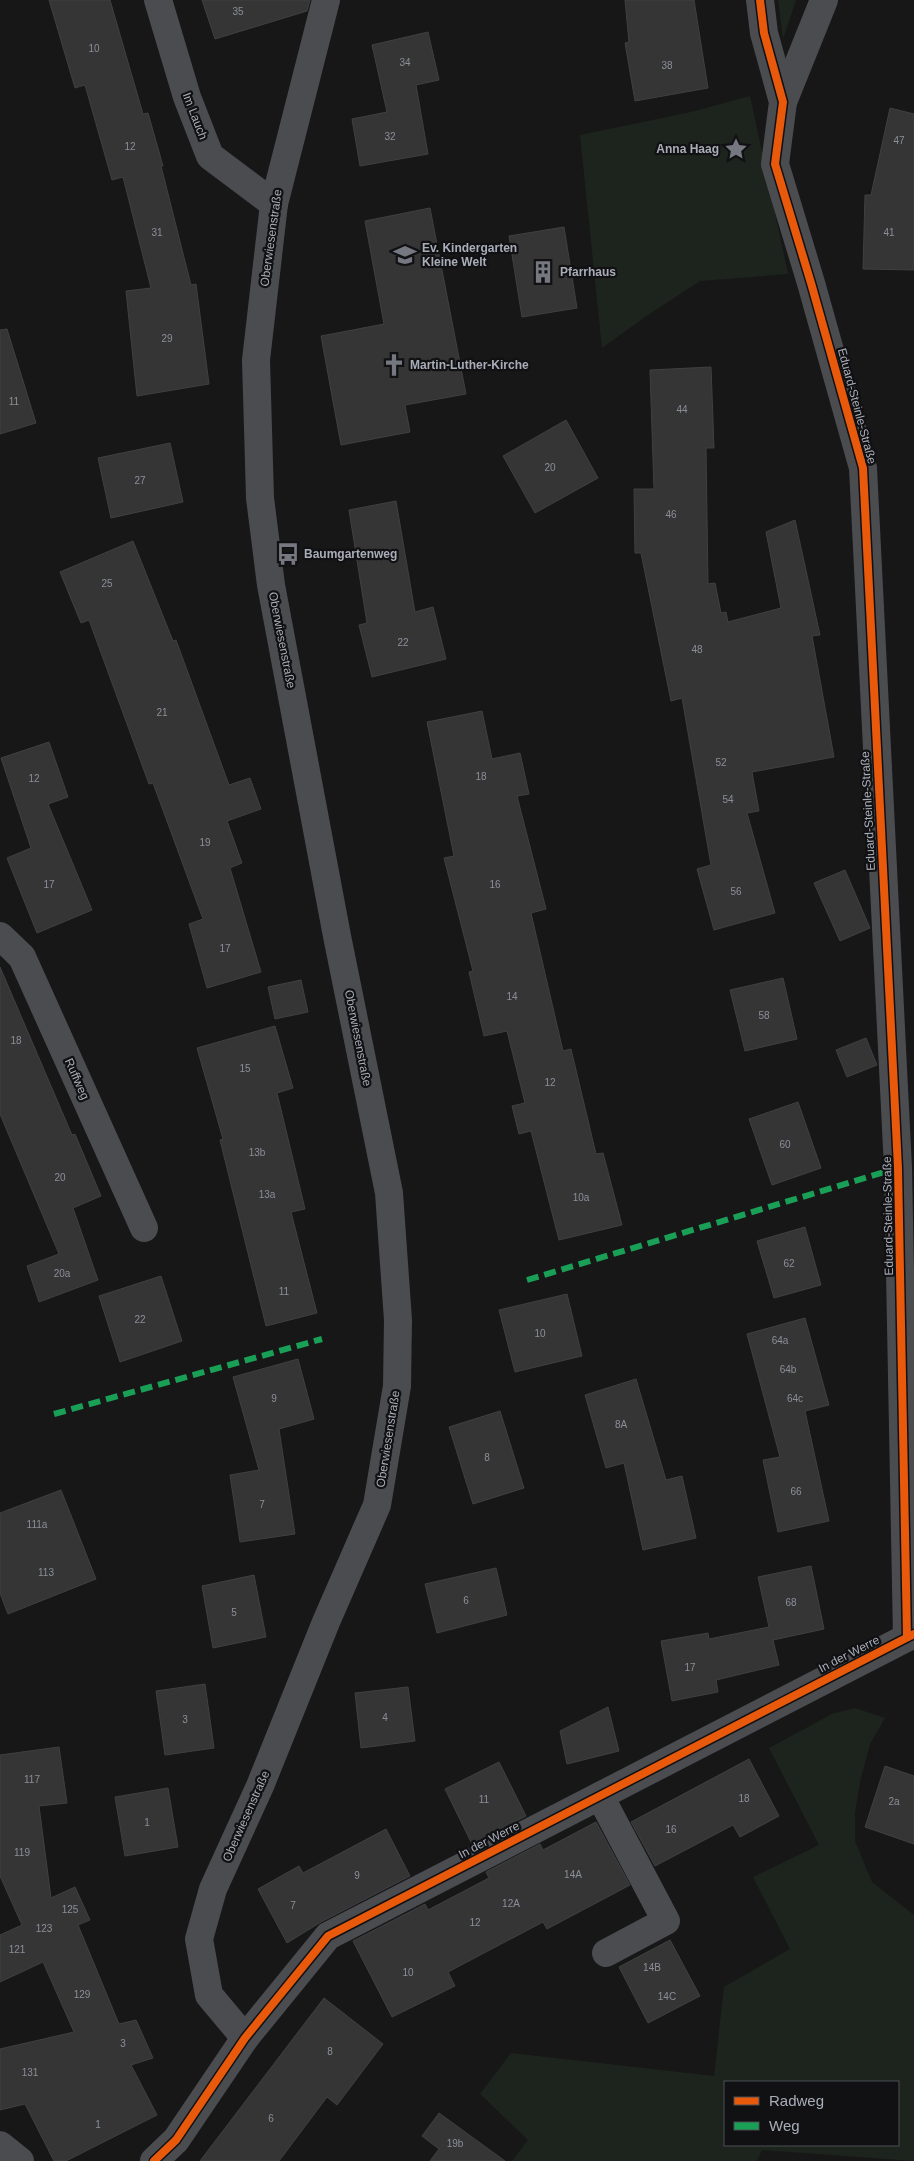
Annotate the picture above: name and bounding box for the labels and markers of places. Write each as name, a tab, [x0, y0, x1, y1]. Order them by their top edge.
place icon: Anna Haag	[723, 136, 749, 162]
place label: Anna Haag	[656, 142, 719, 156]
place label: Ev. Kindergarten Kleine Welt	[422, 241, 517, 269]
school or university icon: Ev. Kindergarten Kleine Welt	[392, 242, 418, 268]
building icon: Pfarrhaus	[530, 259, 556, 285]
place label: Pfarrhaus	[560, 265, 616, 279]
church icon: Martin-Luther-Kirche	[381, 352, 407, 378]
place label: Martin-Luther-Kirche	[410, 358, 529, 372]
bus stop icon: Baumgartenweg	[275, 541, 301, 567]
place label: Baumgartenweg	[304, 547, 397, 561]

